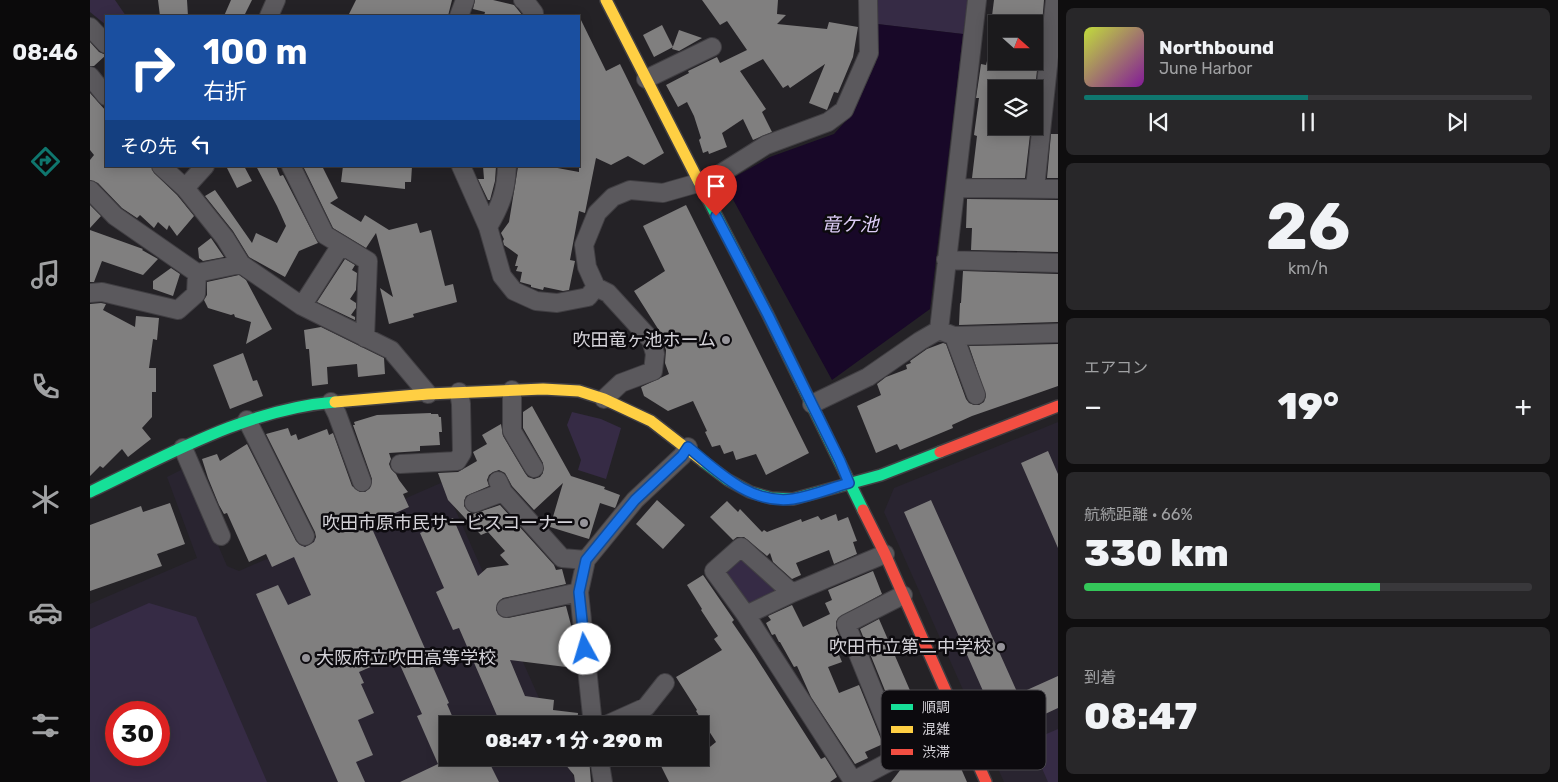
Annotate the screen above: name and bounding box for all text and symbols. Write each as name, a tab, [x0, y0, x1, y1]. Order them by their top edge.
north arrow	[988, 15, 1042, 70]
map controls	[988, 15, 1043, 135]
text: 100 m	[203, 31, 308, 73]
icon: right	[120, 35, 185, 100]
text: Northbound	[1159, 36, 1274, 59]
text: 08:46	[12, 39, 78, 66]
text: June Harbor	[1159, 59, 1252, 78]
text: 右折	[203, 78, 247, 105]
button: layers	[988, 80, 1043, 135]
icon: previous	[1145, 108, 1173, 136]
icon: pause	[1294, 108, 1322, 136]
icon: next	[1443, 108, 1471, 136]
icon: left	[187, 130, 215, 158]
text: その先	[120, 135, 177, 158]
icon: directions	[28, 144, 63, 179]
pin	[695, 165, 737, 216]
icon: arrive	[702, 172, 730, 200]
text: 26	[1266, 188, 1350, 265]
water label: 竜ケ池	[821, 213, 880, 236]
icon: music	[28, 257, 63, 292]
text: km/h	[1288, 259, 1328, 278]
place label: 吹田竜ヶ池ホーム	[573, 329, 716, 351]
marker: 吹田竜ヶ池ホーム	[720, 334, 732, 346]
text: エアコン	[1084, 358, 1148, 377]
icon: phone	[28, 369, 63, 404]
text: 19°	[1278, 383, 1339, 429]
text: −	[1084, 390, 1102, 423]
text: +	[1515, 390, 1532, 423]
icon: climate	[28, 482, 63, 517]
text: 航続距離 · 66%	[1084, 505, 1193, 524]
place label: 吹田市原市民サービスコーナー	[322, 512, 574, 534]
marker: 吹田市原市民サービスコーナー	[578, 517, 590, 529]
text: 330 km	[1084, 530, 1229, 576]
icon: car	[28, 595, 63, 630]
position arrow	[558, 622, 610, 674]
place label: 吹田市立第二中学校	[829, 636, 991, 658]
marker: 吹田市立第二中学校	[995, 641, 1007, 653]
place label: 大阪府立吹田高等学校	[316, 647, 496, 669]
marker: 大阪府立吹田高等学校	[300, 652, 312, 664]
text: 到着	[1084, 668, 1116, 687]
legend	[881, 690, 1046, 770]
text: 08:47	[1084, 693, 1197, 739]
text: 順調	[922, 699, 950, 716]
speed limit sign: 30	[105, 701, 170, 766]
icon: filters	[28, 708, 63, 743]
text: 混雑	[922, 721, 950, 738]
text: 08:47 · 1 分 · 290 m	[485, 729, 663, 752]
text: 渋滞	[922, 744, 950, 761]

